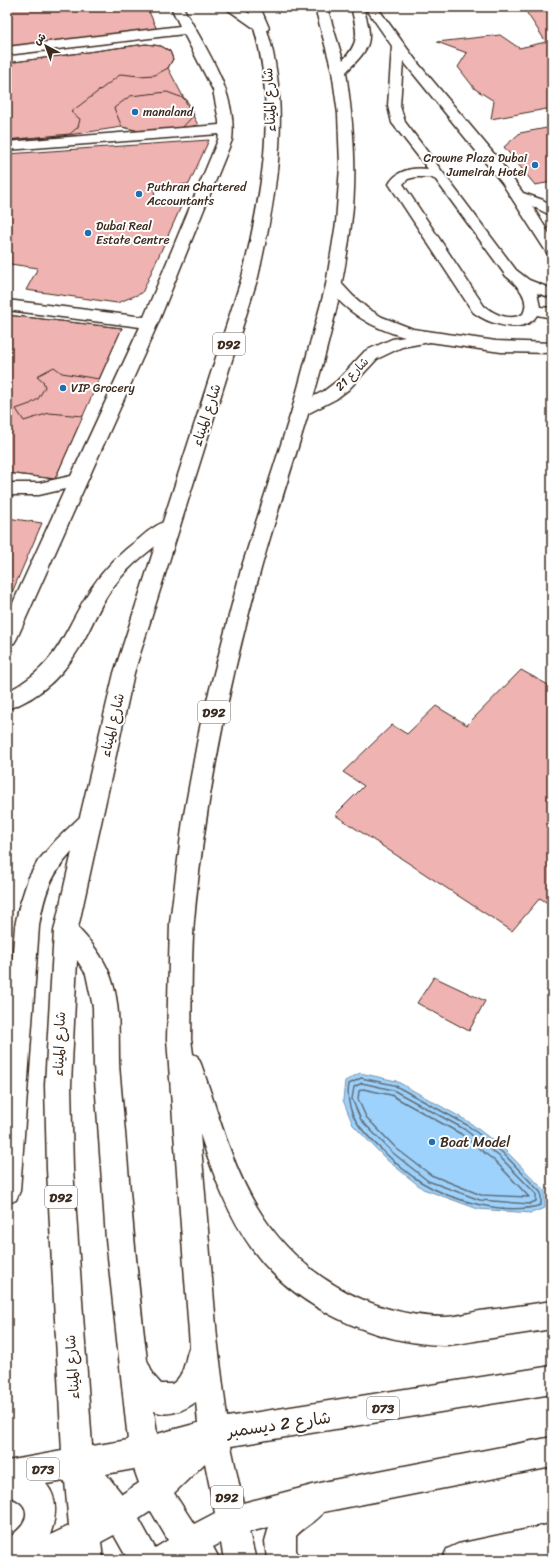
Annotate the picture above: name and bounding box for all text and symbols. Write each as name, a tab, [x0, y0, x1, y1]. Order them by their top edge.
north arrow	[26, 26, 66, 66]
text: ش	[29, 28, 51, 50]
street label: شارع الميناء	[255, 67, 284, 133]
place label: manaland	[143, 101, 194, 123]
marker: manaland	[130, 107, 140, 117]
place label: Crowne Plaza Dubai Jumeirah Hotel	[423, 147, 528, 183]
marker: Crowne Plaza Dubai Jumeirah Hotel	[530, 160, 540, 170]
place label: Puthran Chartered Accountants	[146, 176, 247, 212]
marker: Puthran Chartered Accountants	[134, 189, 144, 199]
place label: Dubai Real Estate Centre	[96, 215, 170, 251]
marker: Dubai Real Estate Centre	[83, 228, 93, 238]
road number: D92	[213, 333, 245, 355]
street label: شارع 21	[330, 352, 374, 396]
place label: VIP Grocery	[71, 377, 136, 399]
street label: شارع الميناء	[185, 380, 228, 450]
marker: VIP Grocery	[58, 383, 68, 393]
street label: شارع الميناء	[93, 691, 132, 759]
road number: D92	[198, 701, 230, 723]
street label: شارع الميناء	[46, 1011, 73, 1077]
place label: Boat Model	[440, 1130, 511, 1155]
marker: Boat Model	[427, 1137, 437, 1147]
road number: D92	[45, 1186, 77, 1208]
street label: شارع الميناء	[58, 1334, 87, 1400]
road number: D73	[367, 1397, 399, 1419]
street label: شارع 2 ديسمبر	[223, 1402, 333, 1446]
road number: D73	[27, 1458, 59, 1480]
road number: D92	[211, 1486, 243, 1508]

